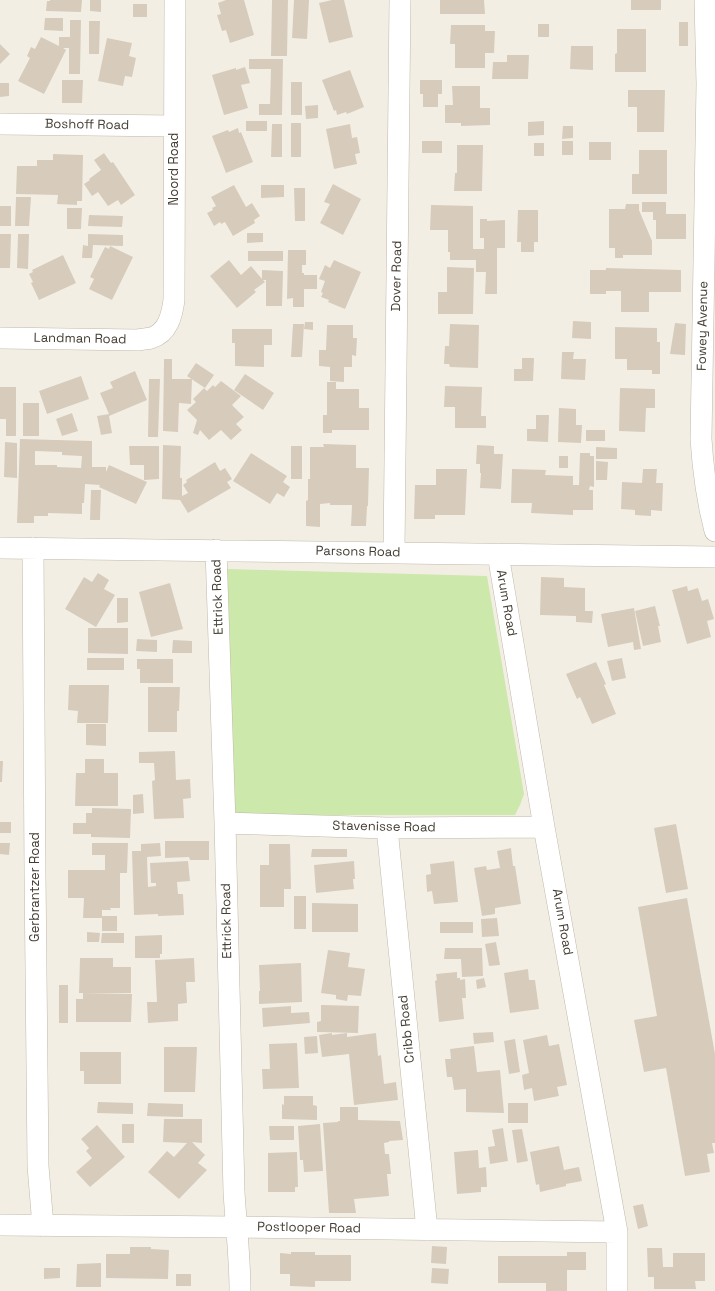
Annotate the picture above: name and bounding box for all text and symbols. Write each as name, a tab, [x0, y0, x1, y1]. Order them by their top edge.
street label: Boshoff Road	[45, 116, 129, 134]
street label: Noord Road	[166, 133, 182, 205]
street label: Dover Road	[389, 240, 405, 312]
street label: Fowey Avenue	[694, 281, 712, 371]
street label: Landman Road	[33, 330, 127, 348]
street label: Parsons Road	[315, 543, 401, 561]
street label: Ettrick Road	[209, 559, 227, 635]
street label: Arum Road	[492, 568, 520, 638]
street label: Stavenisse Road	[332, 818, 436, 836]
street label: Gerbrantzer Road	[27, 832, 43, 942]
street label: Ettrick Road	[219, 883, 235, 959]
street label: Arum Road	[548, 887, 576, 957]
street label: Cribb Road	[396, 994, 418, 1064]
street label: Postlooper Road	[257, 1219, 361, 1237]

